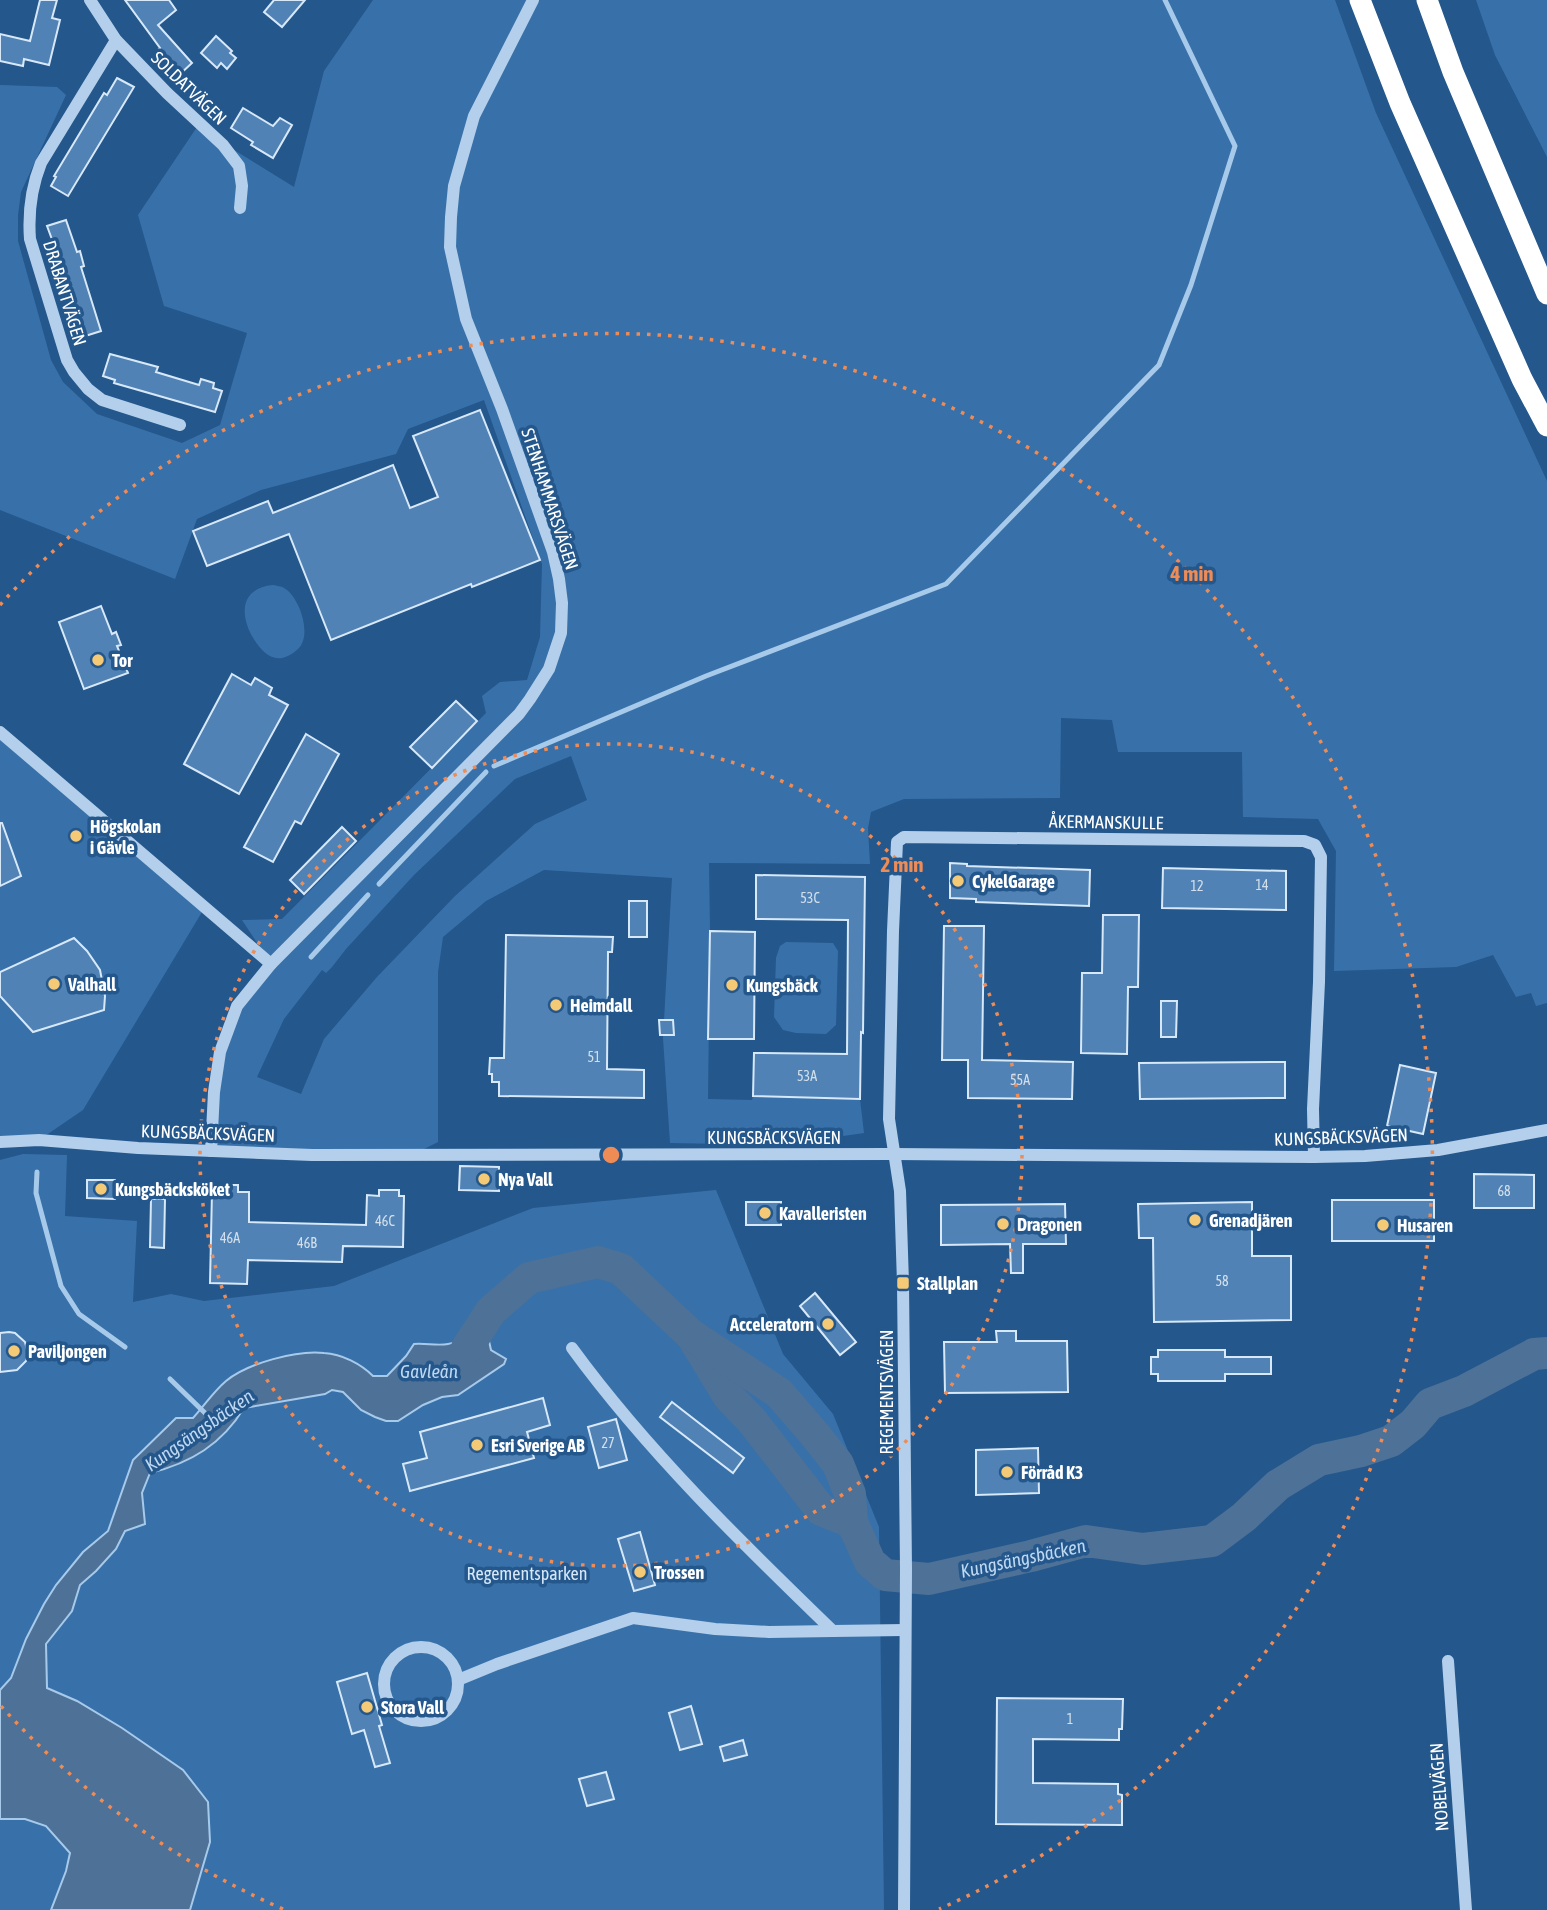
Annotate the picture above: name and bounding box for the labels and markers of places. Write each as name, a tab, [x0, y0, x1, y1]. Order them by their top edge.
place label: Tor	[112, 650, 133, 671]
marker: Tor	[90, 652, 106, 668]
place label: Högskolan i Gävle	[90, 816, 161, 858]
marker: Högskolan i Gävle	[68, 828, 84, 844]
place label: CykelGarage	[972, 871, 1055, 892]
marker: CykelGarage	[950, 873, 966, 889]
place label: Valhall	[67, 974, 116, 995]
place label: Kungsbäck	[746, 975, 819, 996]
marker: Valhall	[46, 976, 62, 992]
marker: Kungsbäck	[724, 977, 740, 993]
place label: Heimdall	[570, 995, 632, 1016]
marker: Heimdall	[548, 997, 564, 1013]
centre of rings	[599, 1143, 623, 1167]
place label: Nya Vall	[498, 1169, 553, 1190]
marker: Nya Vall	[476, 1171, 492, 1187]
place label: Kungsbäcksköket	[115, 1179, 231, 1200]
marker: Kungsbäcksköket	[93, 1181, 109, 1197]
place label: Kavalleristen	[779, 1203, 867, 1224]
marker: Kavalleristen	[757, 1205, 773, 1221]
place label: Grenadjären	[1209, 1210, 1293, 1231]
marker: Grenadjären	[1187, 1212, 1203, 1228]
place label: Dragonen	[1017, 1214, 1082, 1235]
place label: Husaren	[1397, 1215, 1453, 1236]
marker: Dragonen	[995, 1216, 1011, 1232]
marker: Husaren	[1375, 1217, 1391, 1233]
place label: Stallplan	[917, 1273, 978, 1294]
marker: Stallplan	[895, 1275, 911, 1291]
place label: Acceleratorn	[729, 1314, 814, 1335]
marker: Acceleratorn	[820, 1316, 836, 1332]
place label: Paviljongen	[28, 1341, 107, 1362]
marker: Paviljongen	[6, 1343, 22, 1359]
place label: Esri Sverige AB	[491, 1435, 585, 1456]
marker: Esri Sverige AB	[469, 1437, 485, 1453]
place label: Förråd K3	[1021, 1462, 1083, 1483]
marker: Förråd K3	[999, 1464, 1015, 1480]
place label: Trossen	[654, 1562, 704, 1583]
marker: Trossen	[632, 1564, 648, 1580]
place label: Stora Vall	[381, 1697, 444, 1718]
marker: Stora Vall	[359, 1699, 375, 1715]

